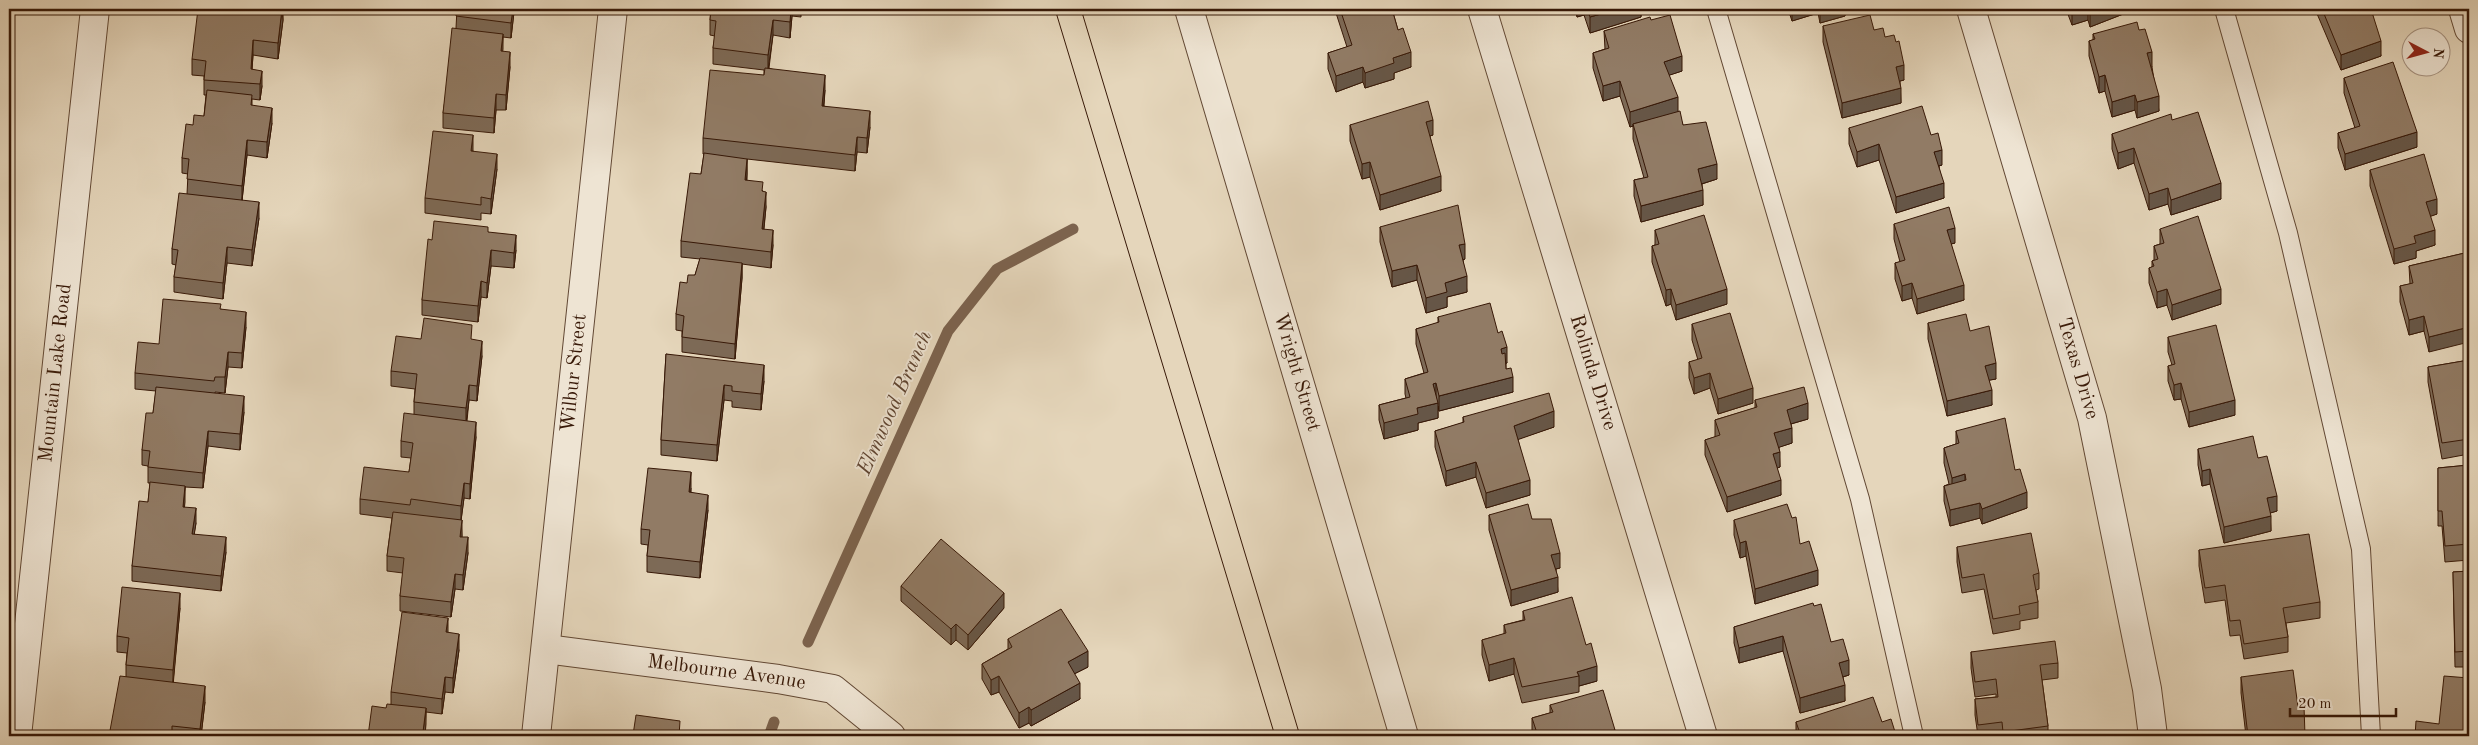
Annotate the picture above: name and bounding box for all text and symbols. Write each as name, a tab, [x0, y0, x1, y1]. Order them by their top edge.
north arrow	[2400, 28, 2450, 78]
text: N	[2430, 47, 2445, 60]
street label: Mountain Lake Road	[36, 283, 75, 464]
street label: Wright Street	[1270, 311, 1323, 434]
street label: Rolinda Drive	[1566, 312, 1620, 433]
street label: Wilbur Street	[558, 313, 591, 433]
street label: Texas Drive	[2053, 316, 2102, 422]
water label: Elmwood Branch	[853, 327, 936, 479]
street label: Melbourne Avenue	[646, 652, 807, 694]
scale bar	[2290, 685, 2397, 717]
text: 20 m	[2298, 697, 2332, 712]

